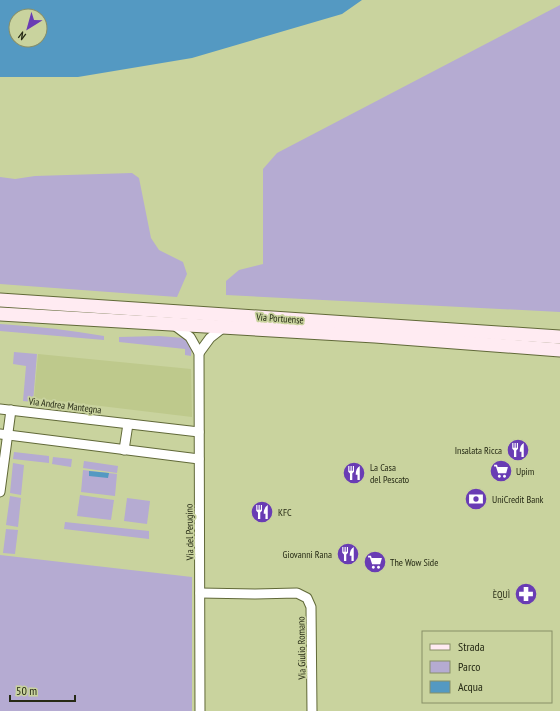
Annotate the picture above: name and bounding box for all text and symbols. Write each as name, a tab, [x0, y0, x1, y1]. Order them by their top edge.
north arrow	[8, 8, 48, 48]
text: N	[15, 29, 29, 43]
street label: Via Portuense	[255, 310, 304, 327]
street label: Via Andrea Mantegna	[27, 394, 102, 416]
restaurant icon: Insalata Ricca	[505, 437, 531, 463]
place label: Insalata Ricca	[455, 444, 502, 457]
supermarket icon: Upim	[488, 458, 514, 484]
restaurant icon: La Casa del Pescato	[341, 460, 367, 486]
place label: La Casa del Pescato	[370, 461, 409, 486]
place label: Upim	[516, 465, 534, 478]
bank icon: UniCredit Bank	[463, 486, 489, 512]
place label: UniCredit Bank	[492, 493, 544, 506]
restaurant icon: KFC	[249, 499, 275, 525]
street label: Via del Perugino	[183, 504, 197, 561]
place label: KFC	[278, 506, 292, 519]
restaurant icon: Giovanni Rana	[335, 541, 361, 567]
place label: Giovanni Rana	[283, 548, 332, 561]
supermarket icon: The Wow Side	[362, 549, 388, 575]
place label: The Wow Side	[390, 556, 438, 569]
pharmacy icon: ÈQUÌ	[513, 581, 539, 607]
place label: ÈQUÌ	[493, 588, 510, 601]
street label: Via Giulio Romano	[294, 616, 309, 681]
legend	[422, 631, 552, 703]
text: Strada	[458, 639, 485, 654]
text: Parco	[458, 659, 480, 674]
scale bar	[10, 677, 75, 703]
text: Acqua	[458, 679, 483, 694]
text: 50 m	[16, 683, 37, 698]

